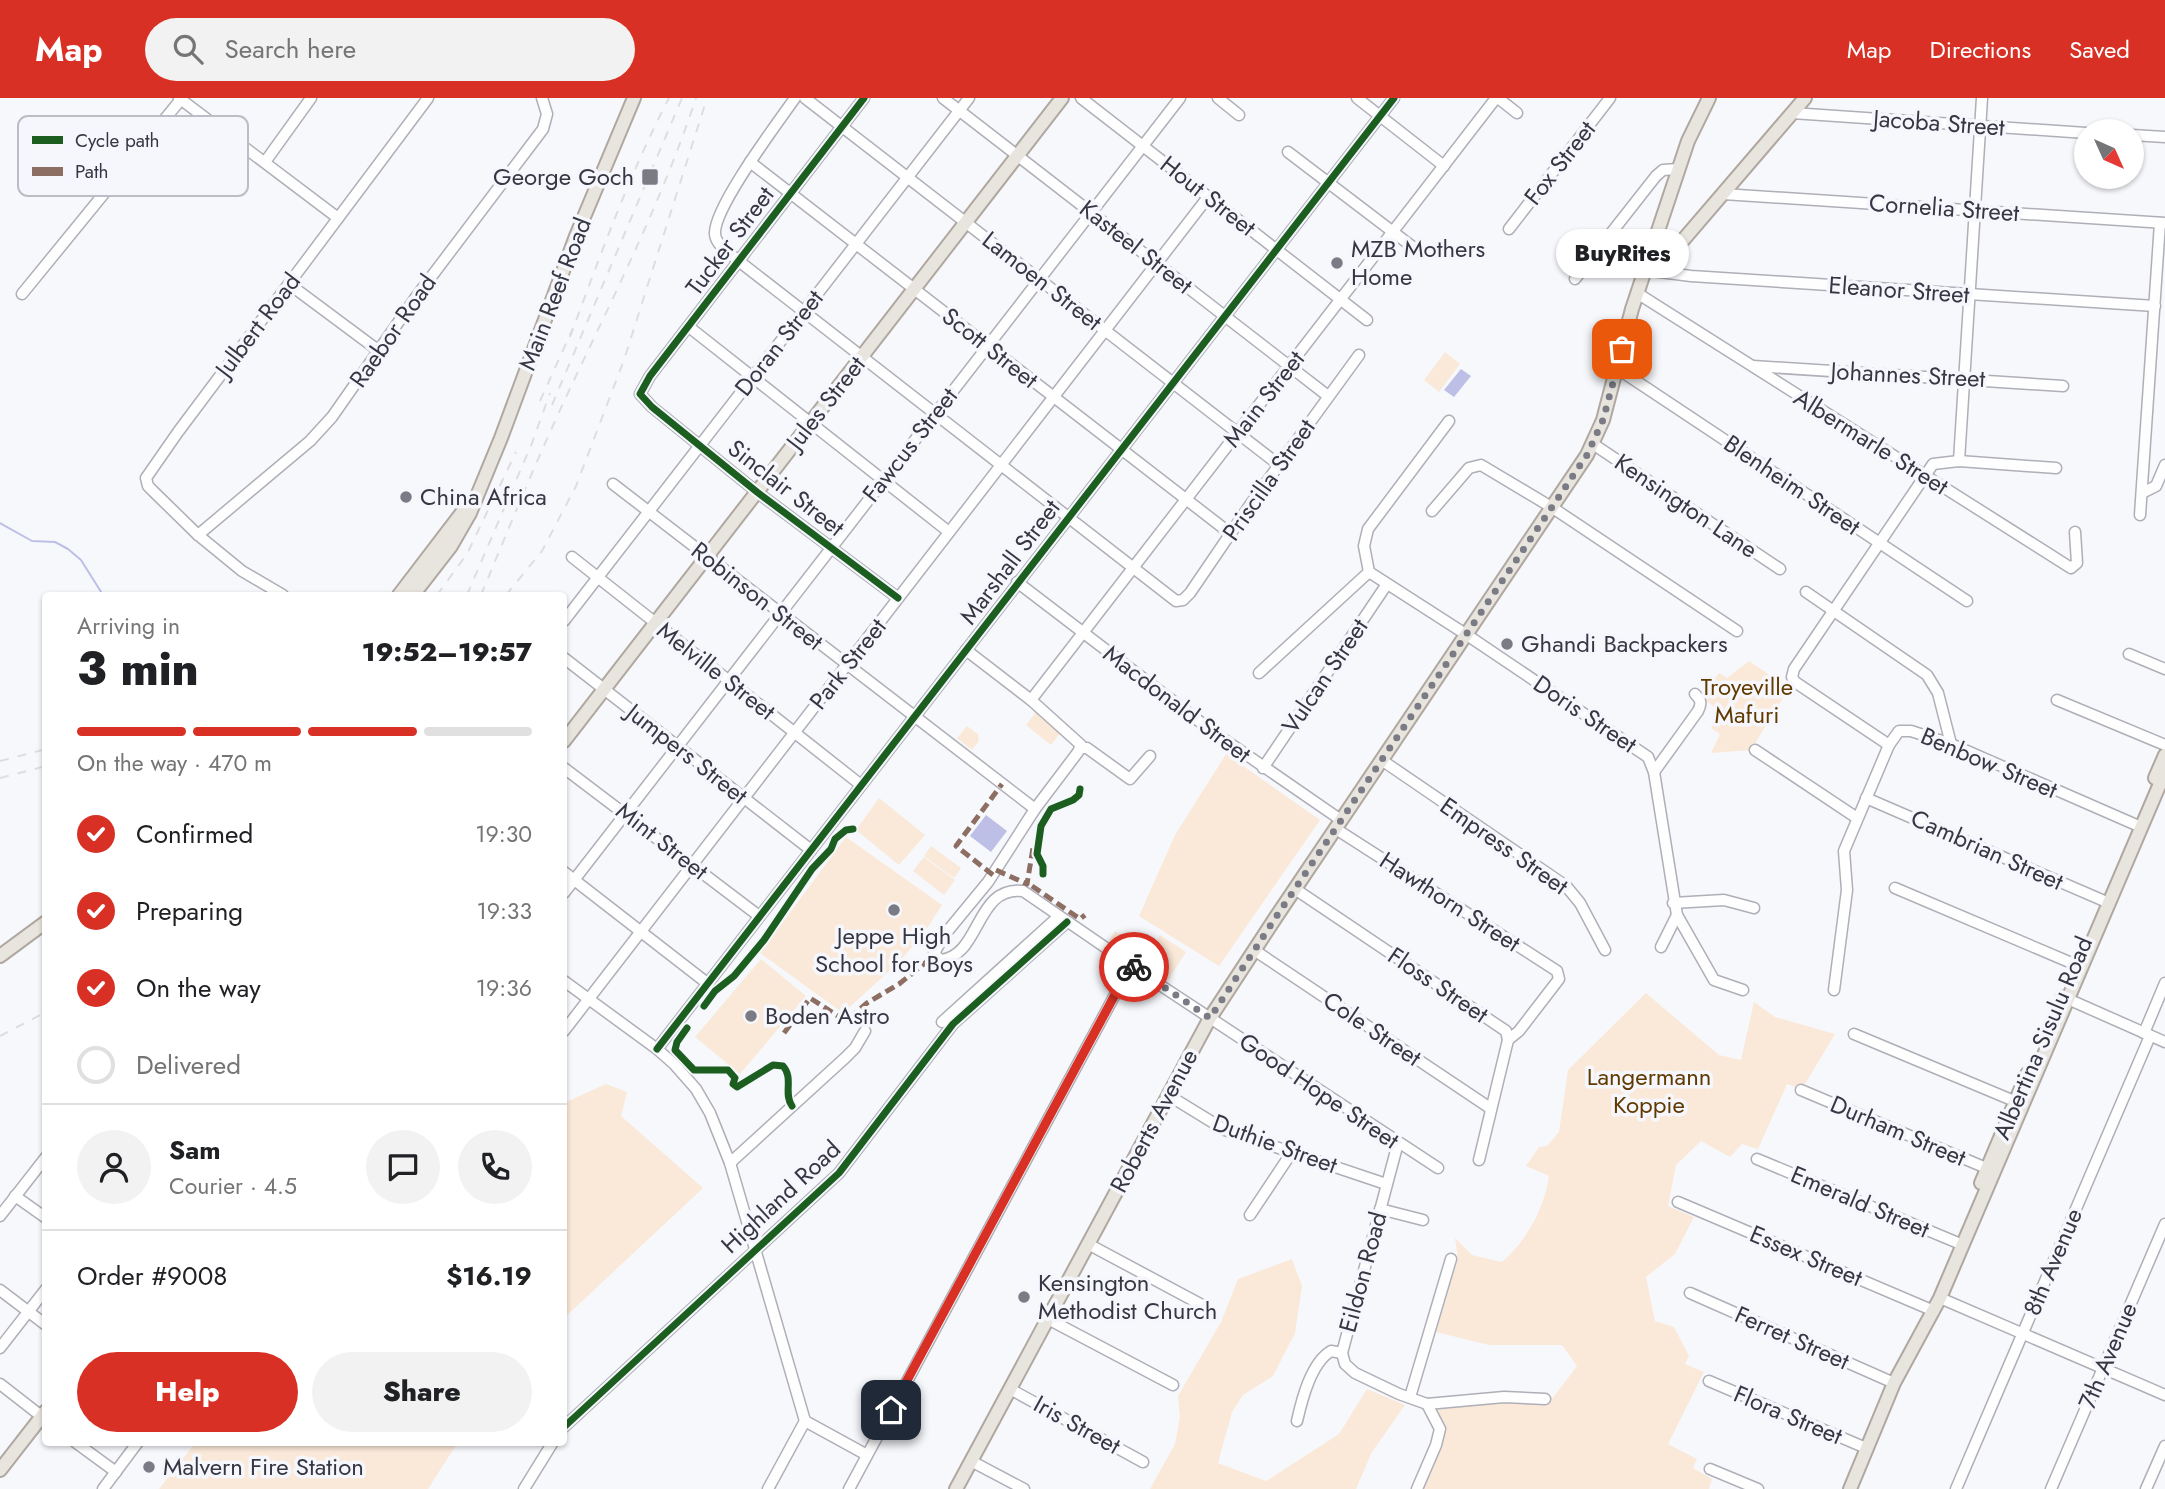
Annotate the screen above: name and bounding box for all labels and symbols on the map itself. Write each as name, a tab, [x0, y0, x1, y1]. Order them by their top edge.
street label: Jacoba Street	[1869, 100, 2006, 145]
street label: Fox Street	[1515, 113, 1604, 212]
legend	[18, 116, 248, 196]
north arrow	[2074, 119, 2144, 189]
text: Cycle path	[75, 127, 160, 154]
street label: Hout Street	[1153, 147, 1264, 244]
text: Path	[75, 158, 109, 185]
place label: George Goch	[493, 159, 634, 194]
marker: George Goch	[640, 167, 660, 187]
street label: Tucker Street	[677, 179, 782, 303]
street label: Cornelia Street	[1868, 185, 2021, 230]
street label: Kasteel Street	[1072, 191, 1201, 302]
street label: Main Reef Road	[509, 212, 600, 375]
street label: Lamoen Street	[975, 223, 1110, 339]
callout: BuyRites	[1556, 230, 1688, 279]
place label: MZB Mothers Home	[1351, 231, 1485, 294]
marker: MZB Mothers Home	[1329, 255, 1345, 271]
street label: Julbert Road	[205, 265, 309, 387]
street label: Raebor Road	[341, 267, 445, 395]
street label: Eleanor Street	[1827, 267, 1971, 312]
street label: Doran Street	[726, 282, 831, 403]
street label: Scott Street	[935, 299, 1046, 397]
pin	[1592, 319, 1652, 379]
street label: Main Street	[1215, 343, 1313, 454]
street label: Jules Street	[776, 348, 874, 459]
street label: Johannes Street	[1827, 353, 1986, 396]
street label: Fawcus Street	[854, 380, 966, 509]
street label: Albermarle Street	[1787, 380, 1956, 503]
street label: Priscilla Street	[1214, 411, 1324, 548]
street label: Blenheim Street	[1717, 426, 1868, 543]
street label: Sinclair Street	[721, 431, 852, 544]
street label: Kensington Lane	[1608, 445, 1765, 566]
place label: China Africa	[420, 479, 547, 514]
marker: China Africa	[398, 489, 414, 505]
street label: Marshall Street	[951, 492, 1068, 632]
street label: Robinson Street	[684, 533, 831, 658]
street label: Park Street	[801, 610, 895, 717]
street label: Vulcan Street	[1273, 611, 1376, 740]
street label: Melville Street	[650, 613, 783, 728]
place label: Ghandi Backpackers	[1521, 626, 1728, 661]
street label: Macdonald Street	[1096, 636, 1259, 771]
marker: Ghandi Backpackers	[1499, 636, 1515, 652]
street label: Doris Street	[1527, 666, 1644, 761]
park label: Troyeville Mafuri	[1701, 669, 1793, 732]
street label: Jumpers Street	[617, 693, 756, 812]
street label: Benbow Street	[1915, 718, 2063, 807]
street label: Empress Street	[1433, 788, 1576, 903]
street label: Mint Street	[609, 793, 716, 888]
street label: Cambrian Street	[1905, 800, 2069, 899]
street label: Hawthorn Street	[1373, 843, 1528, 960]
marker: Jeppe High School for Boys	[886, 902, 902, 918]
place label: Jeppe High School for Boys	[815, 918, 973, 981]
street label: Albertina Sisulu Road	[1984, 931, 2101, 1145]
courier	[1099, 932, 1169, 1002]
street label: Floss Street	[1381, 938, 1496, 1031]
street label: Cole Street	[1316, 983, 1429, 1075]
place label: Boden Astro	[765, 998, 890, 1033]
marker: Boden Astro	[743, 1008, 759, 1024]
street label: Good Hope Street	[1232, 1024, 1407, 1157]
street label: Roberts Avenue	[1101, 1043, 1206, 1199]
park label: Langermann Koppie	[1587, 1059, 1711, 1122]
street label: Durham Street	[1825, 1086, 1972, 1175]
street label: Duthie Street	[1208, 1105, 1343, 1182]
street label: Highland Road	[713, 1132, 848, 1261]
street label: Emerald Street	[1785, 1157, 1935, 1247]
street label: 8th Avenue	[2014, 1203, 2091, 1321]
street label: Eildon Road	[1330, 1208, 1395, 1336]
street label: Essex Street	[1745, 1216, 1868, 1295]
place label: Kensington Methodist Church	[1038, 1265, 1217, 1328]
marker: Kensington Methodist Church	[1016, 1289, 1032, 1305]
street label: Ferret Street	[1729, 1297, 1855, 1379]
street label: 7th Avenue	[2069, 1297, 2146, 1415]
street label: Flora Street	[1728, 1376, 1848, 1453]
pin	[861, 1380, 921, 1440]
street label: Iris Street	[1027, 1386, 1127, 1463]
place label: Malvern Fire Station	[163, 1449, 364, 1484]
marker: Malvern Fire Station	[141, 1459, 157, 1475]

